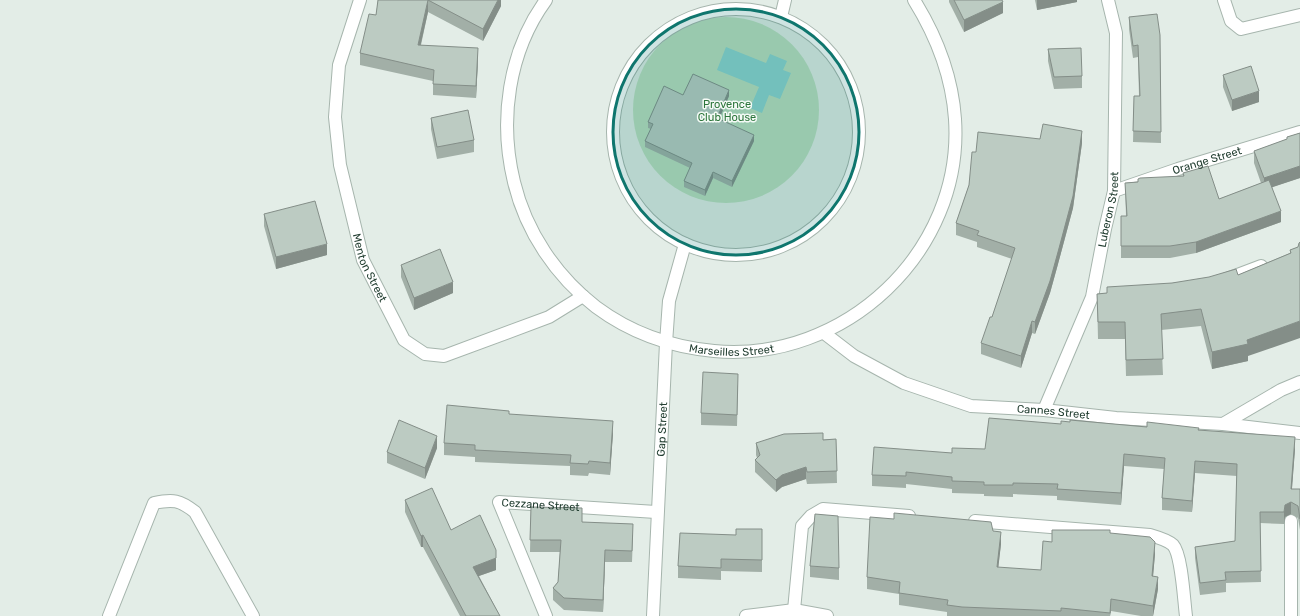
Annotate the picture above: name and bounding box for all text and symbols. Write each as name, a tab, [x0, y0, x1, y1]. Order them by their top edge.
park label: Provence Club House	[698, 98, 756, 124]
street label: Orange Street	[1171, 144, 1244, 177]
street label: Luberon Street	[1096, 171, 1121, 248]
street label: Menton Street	[350, 232, 390, 305]
street label: Marseilles Street	[688, 342, 776, 359]
street label: Gap Street	[655, 401, 670, 457]
street label: Cannes Street	[1017, 403, 1091, 422]
street label: Cezzane Street	[501, 496, 581, 514]

